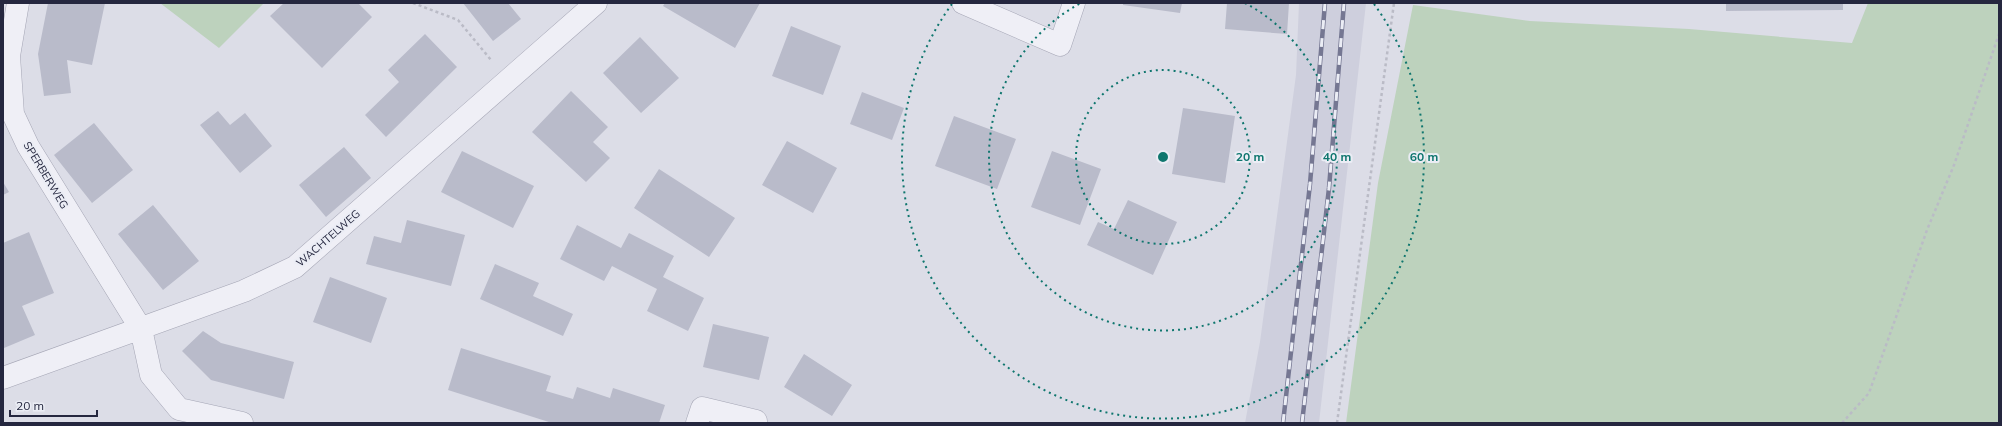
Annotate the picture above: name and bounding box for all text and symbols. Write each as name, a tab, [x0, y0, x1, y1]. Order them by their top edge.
street label: SPERBERWEG	[20, 139, 72, 211]
text: 20 m	[1236, 149, 1264, 164]
text: 40 m	[1323, 149, 1351, 164]
text: 60 m	[1410, 149, 1438, 164]
centre of rings	[1156, 150, 1170, 164]
street label: WACHTELWEG	[293, 206, 363, 270]
scale bar	[10, 392, 97, 418]
text: 20 m	[16, 398, 44, 413]

